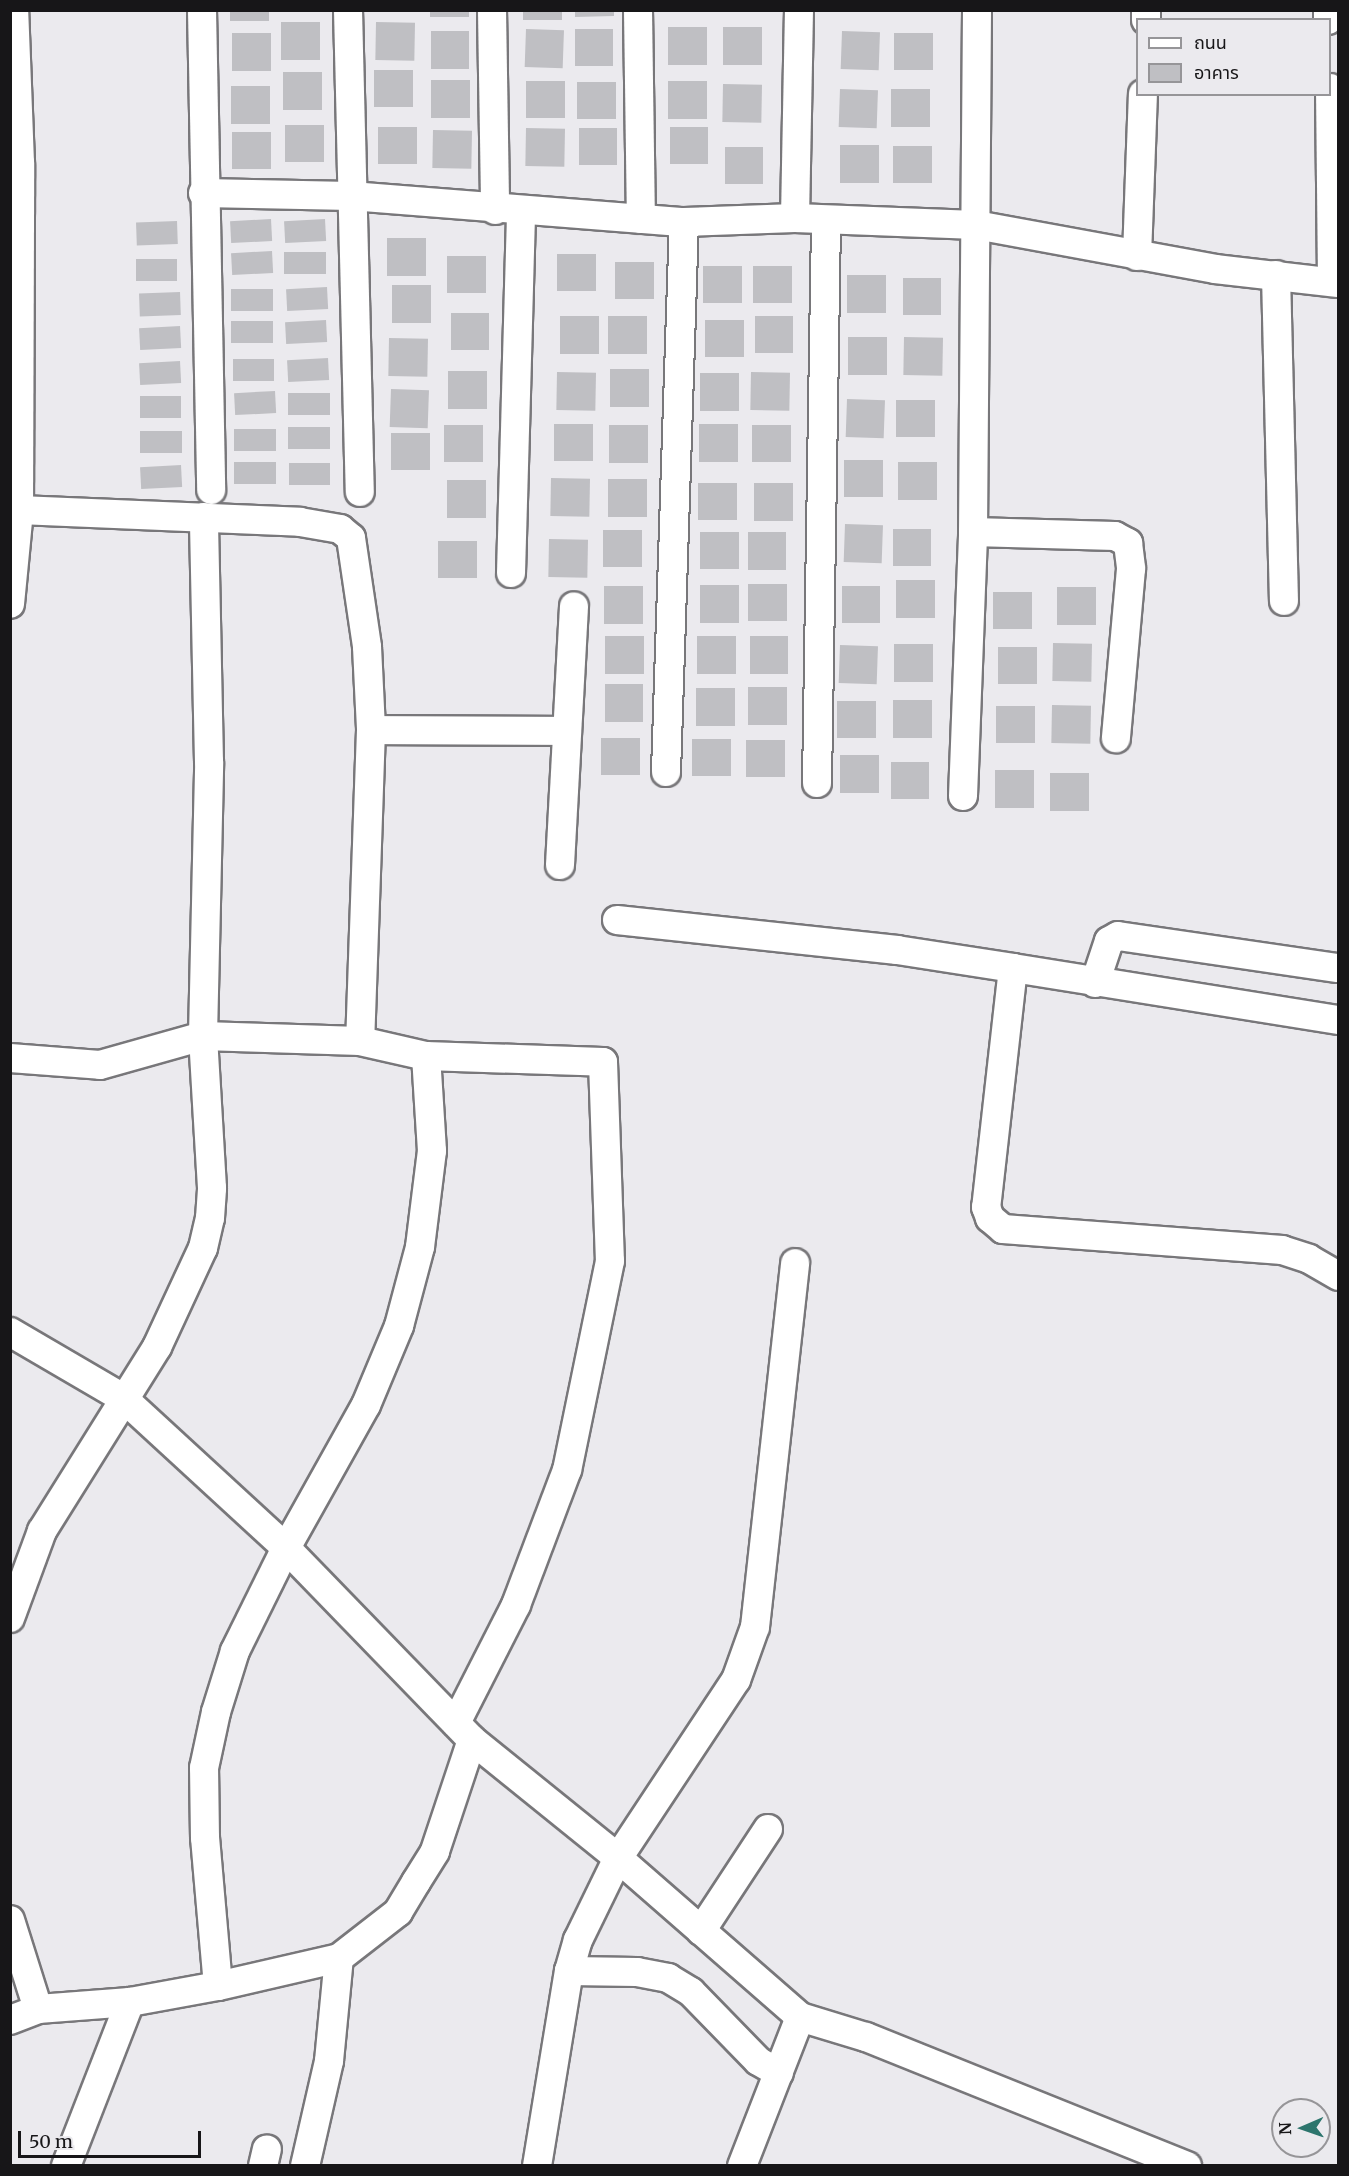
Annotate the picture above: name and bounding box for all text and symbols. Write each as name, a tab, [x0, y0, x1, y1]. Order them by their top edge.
legend	[1136, 18, 1331, 96]
text: ถนน	[1194, 31, 1227, 54]
text: อาคาร	[1194, 61, 1239, 84]
north arrow	[1271, 2098, 1331, 2158]
scale bar	[21, 2119, 204, 2157]
text: N	[1275, 2122, 1295, 2135]
text: 50 m	[29, 2130, 73, 2153]

